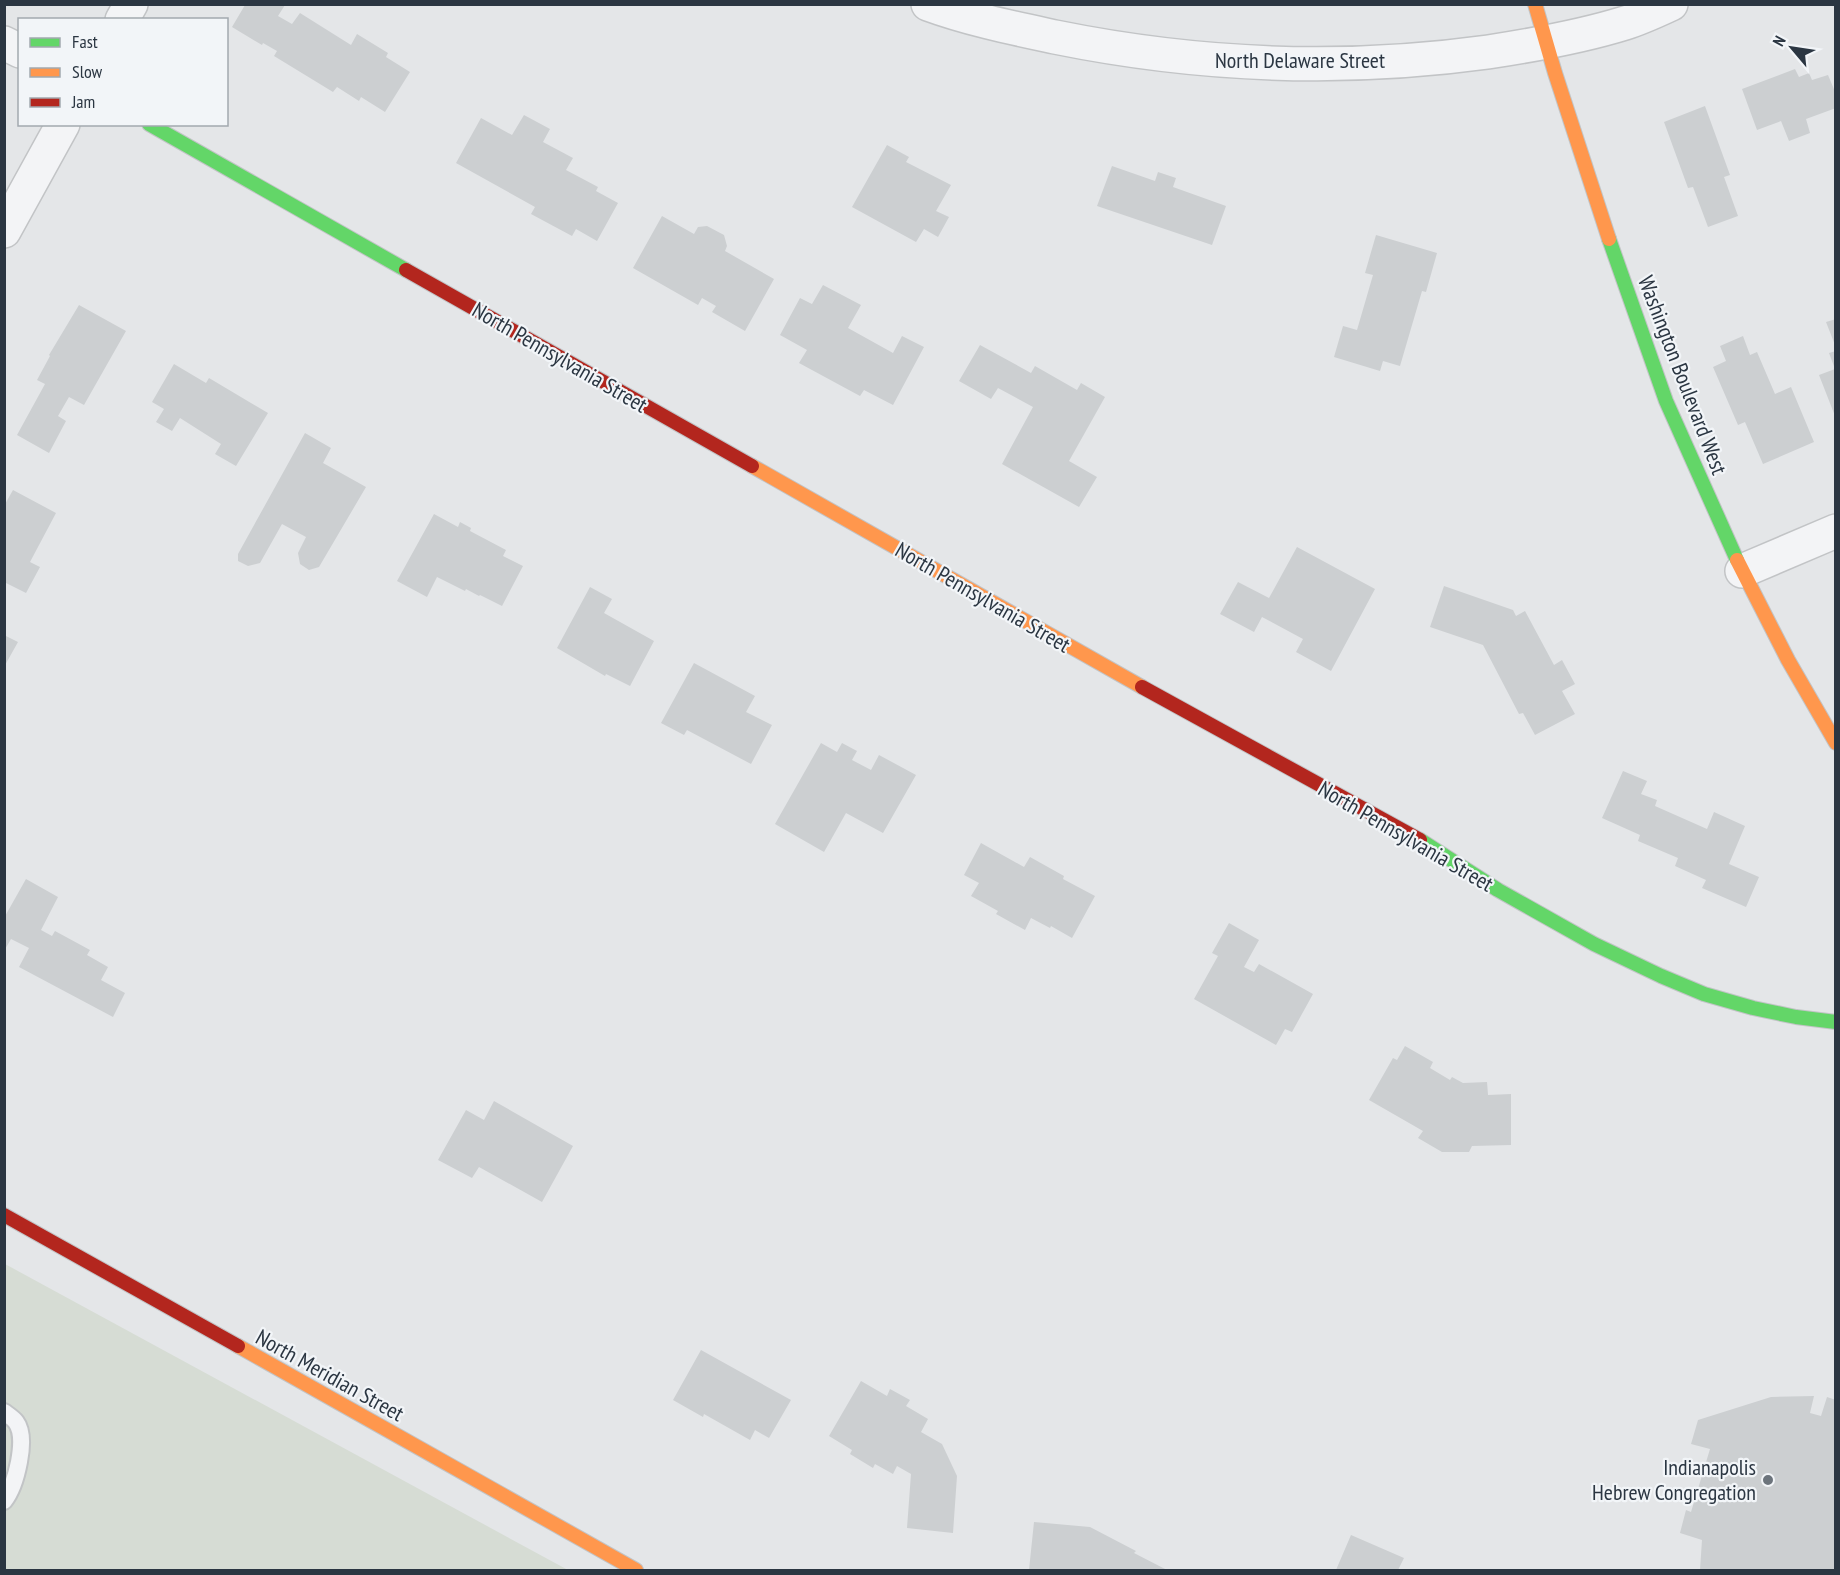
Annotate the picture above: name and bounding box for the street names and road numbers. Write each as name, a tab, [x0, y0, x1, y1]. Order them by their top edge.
street label: North Delaware Street	[1215, 46, 1385, 74]
street label: Washington Boulevard West	[1632, 272, 1734, 478]
street label: North Pennsylvania Street	[467, 295, 653, 419]
street label: North Pennsylvania Street	[890, 535, 1076, 659]
street label: North Pennsylvania Street	[1313, 774, 1499, 898]
street label: North Meridian Street	[251, 1323, 409, 1427]

